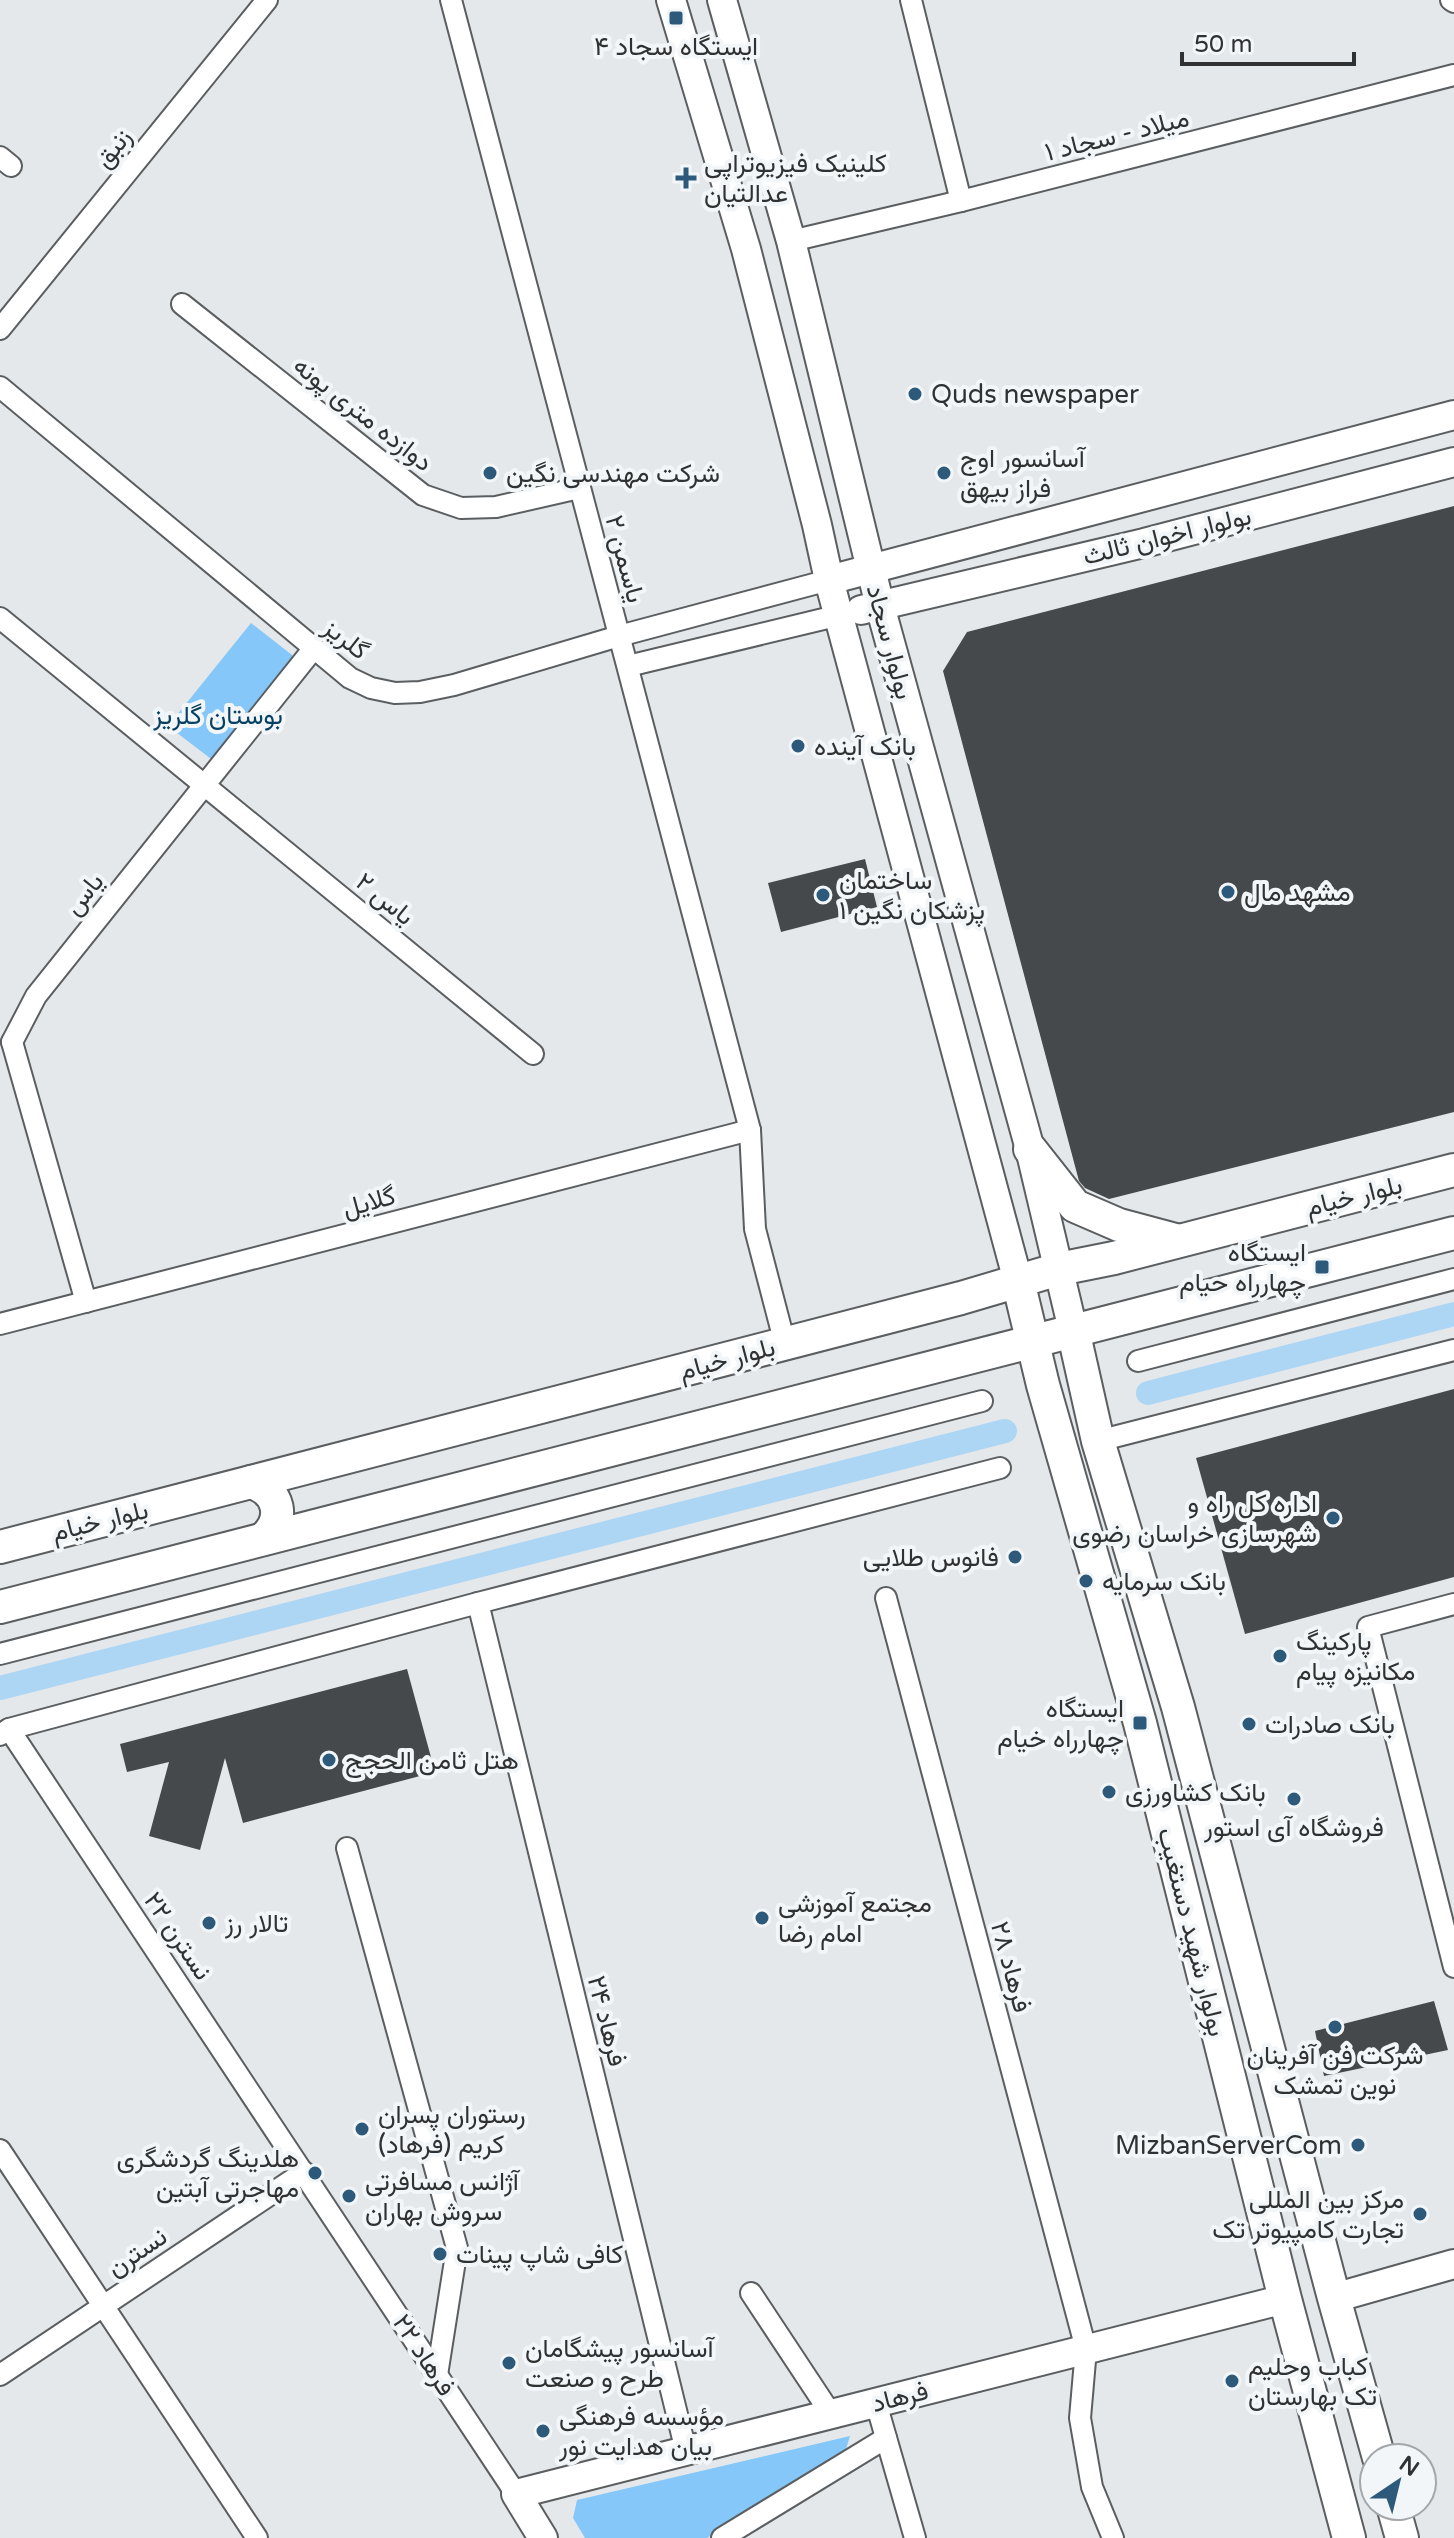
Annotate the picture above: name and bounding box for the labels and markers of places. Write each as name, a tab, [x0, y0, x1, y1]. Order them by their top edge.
marker: ایستگاه سجاد ۴	[667, 9, 685, 27]
place label: ایستگاه سجاد ۴	[594, 31, 758, 62]
place label: کلینیک فیزیوتراپی عدالتیان	[704, 148, 887, 209]
marker: کلینیک فیزیوتراپی عدالتیان	[675, 167, 697, 189]
place label: Quds newspaper	[931, 379, 1139, 410]
marker: Quds newspaper	[906, 385, 924, 403]
place label: آسانسور اوج فراز بیهق	[960, 443, 1087, 504]
place label: شرکت مهندسی نگین	[506, 458, 720, 489]
marker: شرکت مهندسی نگین	[481, 464, 499, 482]
marker: آسانسور اوج فراز بیهق	[935, 464, 953, 482]
place label: بانک آینده	[814, 731, 916, 762]
marker: بانک آینده	[789, 737, 807, 755]
place label: ساختمان پزشکان نگین ۱	[839, 865, 985, 928]
place label: مشهد مال	[1244, 877, 1351, 908]
marker: مشهد مال	[1219, 883, 1237, 901]
marker: ساختمان پزشکان نگین ۱	[814, 886, 832, 904]
place label: ایستگاه چهارراه حیام	[1179, 1237, 1306, 1300]
marker: ایستگاه چهارراه حیام	[1313, 1258, 1331, 1276]
place label: اداره کل راه و شهرسازی خراسان رضوی	[1072, 1488, 1317, 1549]
marker: اداره کل راه و شهرسازی خراسان رضوی	[1324, 1509, 1342, 1527]
place label: فانوس طلایی	[863, 1542, 999, 1573]
marker: فانوس طلایی	[1006, 1548, 1024, 1566]
place label: بانک سرمایه	[1102, 1566, 1226, 1597]
marker: بانک سرمایه	[1077, 1572, 1095, 1590]
place label: پارکینگ مکانیزه پیام	[1296, 1626, 1415, 1689]
marker: پارکینگ مکانیزه پیام	[1271, 1647, 1289, 1665]
place label: ایستگاه چهارراه خیام	[997, 1693, 1124, 1756]
place label: بانک صادرات	[1265, 1709, 1395, 1740]
marker: ایستگاه چهارراه خیام	[1131, 1714, 1149, 1732]
marker: بانک صادرات	[1240, 1715, 1258, 1733]
place label: هتل ثامن الحجج	[345, 1745, 519, 1778]
marker: هتل ثامن الحجج	[320, 1751, 338, 1769]
place label: بانک کشاورزی	[1125, 1777, 1266, 1808]
marker: بانک کشاورزی	[1100, 1783, 1118, 1801]
marker: فروشگاه آی استور	[1285, 1790, 1303, 1808]
place label: فروشگاه آی استور	[1203, 1812, 1384, 1843]
place label: مجتمع آموزشی امام رضا	[778, 1888, 932, 1950]
place label: تالار رز	[224, 1908, 288, 1939]
marker: مجتمع آموزشی امام رضا	[753, 1909, 771, 1927]
marker: تالار رز	[200, 1914, 218, 1932]
marker: شرکت فن آفرینان نوین تمشک	[1326, 2018, 1344, 2036]
place label: شرکت فن آفرینان نوین تمشک	[1246, 2040, 1424, 2101]
place label: رستوران پسران کریم (فرهاد)	[378, 2099, 526, 2161]
marker: رستوران پسران کریم (فرهاد)	[353, 2120, 371, 2138]
place label: MizbanServerCom	[1115, 2130, 1342, 2161]
marker: MizbanServerCom	[1349, 2136, 1367, 2154]
place label: هلدینگ گردشگری مهاجرتی آبتین	[117, 2143, 299, 2204]
marker: هلدینگ گردشگری مهاجرتی آبتین	[306, 2164, 324, 2182]
place label: آژانس مسافرتی سروش بهاران	[365, 2166, 521, 2227]
place label: مرکز بین المللی تجارت کامپیوتر تک	[1212, 2184, 1404, 2247]
marker: آژانس مسافرتی سروش بهاران	[340, 2187, 358, 2205]
marker: مرکز بین المللی تجارت کامپیوتر تک	[1411, 2205, 1429, 2223]
place label: کافی شاپ پینات	[456, 2239, 623, 2272]
marker: کافی شاپ پینات	[431, 2245, 449, 2263]
place label: آسانسور پیشگامان طرح و صنعت	[525, 2333, 716, 2396]
place label: کباب وحلیم تک بهارستان	[1248, 2351, 1377, 2412]
marker: آسانسور پیشگامان طرح و صنعت	[500, 2354, 518, 2372]
marker: کباب وحلیم تک بهارستان	[1223, 2372, 1241, 2390]
place label: مؤسسه فرهنگی بیان هدایت نور	[558, 2401, 724, 2462]
marker: مؤسسه فرهنگی بیان هدایت نور	[534, 2422, 552, 2440]

